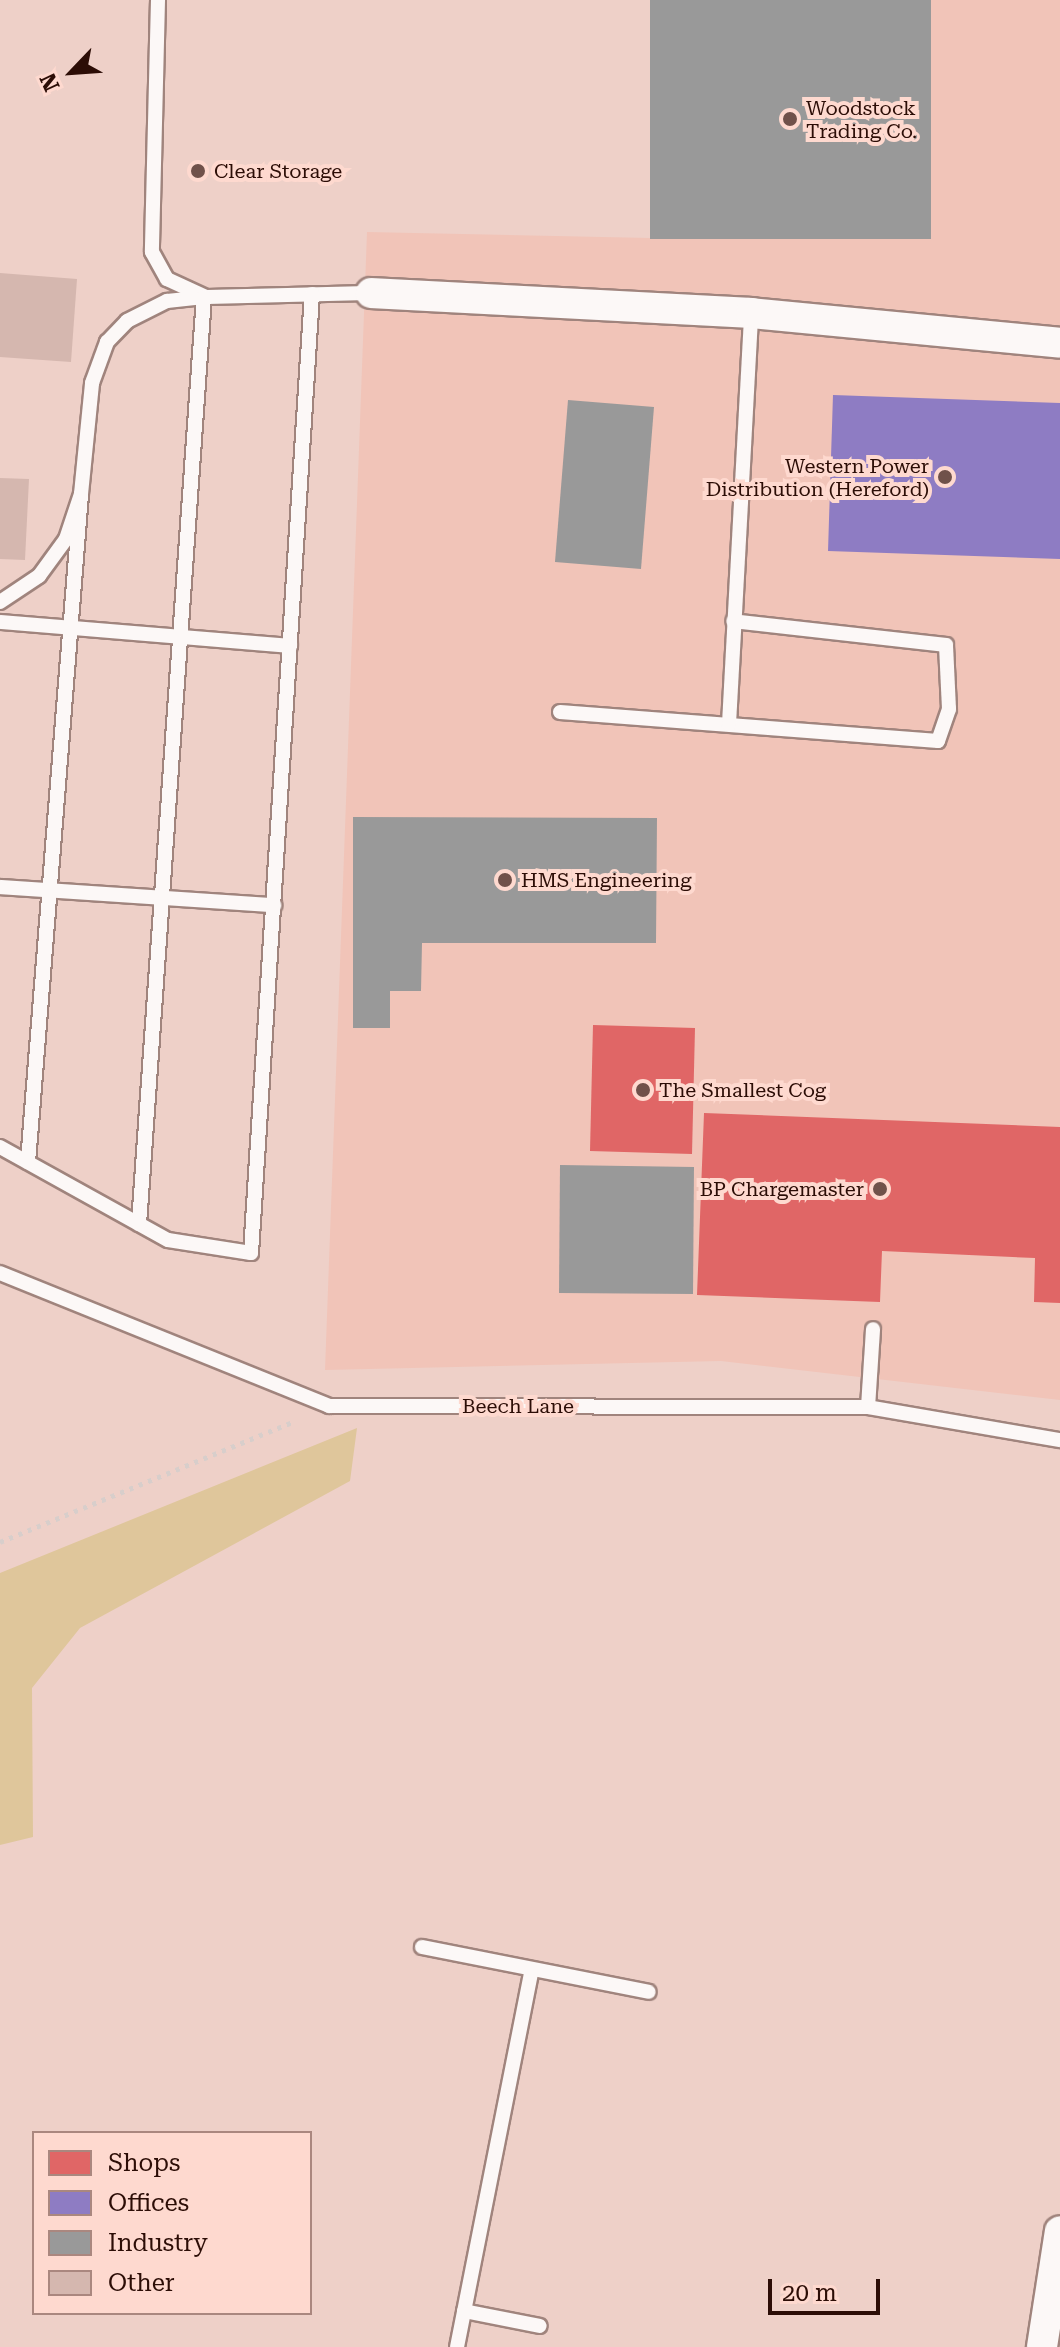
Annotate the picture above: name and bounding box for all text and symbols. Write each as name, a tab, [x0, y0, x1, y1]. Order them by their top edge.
north arrow	[32, 32, 112, 112]
text: N	[35, 69, 65, 95]
place label: Woodstock Trading Co.	[806, 96, 917, 143]
marker: Woodstock Trading Co.	[781, 110, 799, 128]
place label: Clear Storage	[214, 159, 342, 183]
marker: Clear Storage	[189, 162, 207, 180]
place label: Western Power Distribution (Hereford)	[706, 454, 929, 501]
marker: Western Power Distribution (Hereford)	[936, 468, 954, 486]
place label: HMS Engineering	[521, 868, 692, 892]
marker: HMS Engineering	[496, 871, 514, 889]
place label: The Smallest Cog	[659, 1078, 826, 1102]
marker: The Smallest Cog	[634, 1081, 652, 1099]
place label: BP Chargemaster	[700, 1177, 864, 1201]
marker: BP Chargemaster	[871, 1180, 889, 1198]
street label: Beech Lane	[462, 1394, 574, 1418]
legend	[32, 2131, 312, 2315]
text: Shops	[108, 2149, 180, 2177]
text: Offices	[108, 2189, 189, 2217]
text: Industry	[108, 2229, 208, 2257]
scale bar	[772, 2263, 884, 2313]
text: Other	[108, 2269, 175, 2297]
text: 20 m	[782, 2279, 837, 2307]

